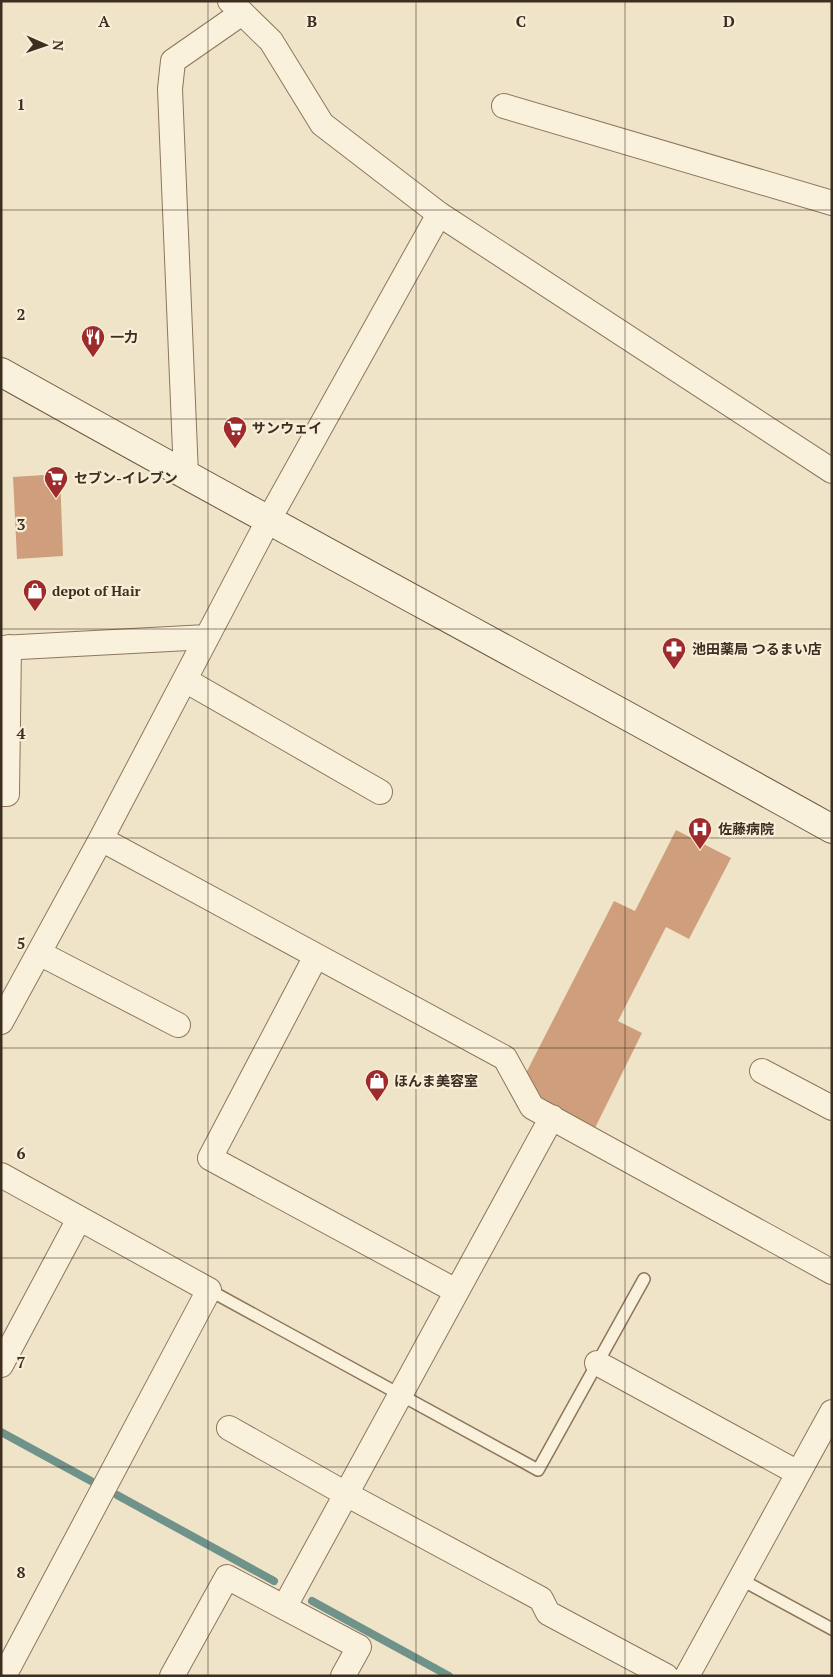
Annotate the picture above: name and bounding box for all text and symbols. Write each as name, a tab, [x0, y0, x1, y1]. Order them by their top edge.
text: A	[98, 10, 110, 32]
text: B	[307, 10, 317, 32]
text: C	[516, 10, 526, 32]
text: D	[723, 10, 735, 32]
north arrow	[20, 20, 70, 70]
text: N	[49, 40, 68, 51]
text: 1	[16, 93, 26, 115]
text: 2	[16, 303, 26, 325]
restaurant icon: 一力	[80, 324, 106, 358]
place label: 一力	[110, 327, 138, 346]
supermarket icon: サンウェイ	[222, 415, 248, 449]
place label: サンウェイ	[252, 418, 322, 437]
supermarket icon: セブン-イレブン	[43, 465, 69, 499]
place label: セブン-イレブン	[74, 468, 178, 487]
text: 3	[16, 513, 26, 535]
shop icon: depot of Hair	[22, 578, 48, 612]
place label: depot of Hair	[52, 581, 141, 600]
pharmacy icon: 池田薬局 つるまい店	[661, 636, 687, 670]
place label: 池田薬局 つるまい店	[692, 639, 822, 658]
text: 4	[16, 722, 26, 744]
hospital icon: 佐藤病院	[687, 816, 713, 850]
place label: 佐藤病院	[718, 819, 774, 838]
text: 5	[16, 932, 26, 954]
shop icon: ほんま美容室	[364, 1068, 390, 1102]
place label: ほんま美容室	[394, 1071, 478, 1090]
text: 6	[16, 1142, 26, 1164]
text: 7	[16, 1351, 26, 1373]
text: 8	[16, 1561, 26, 1583]

